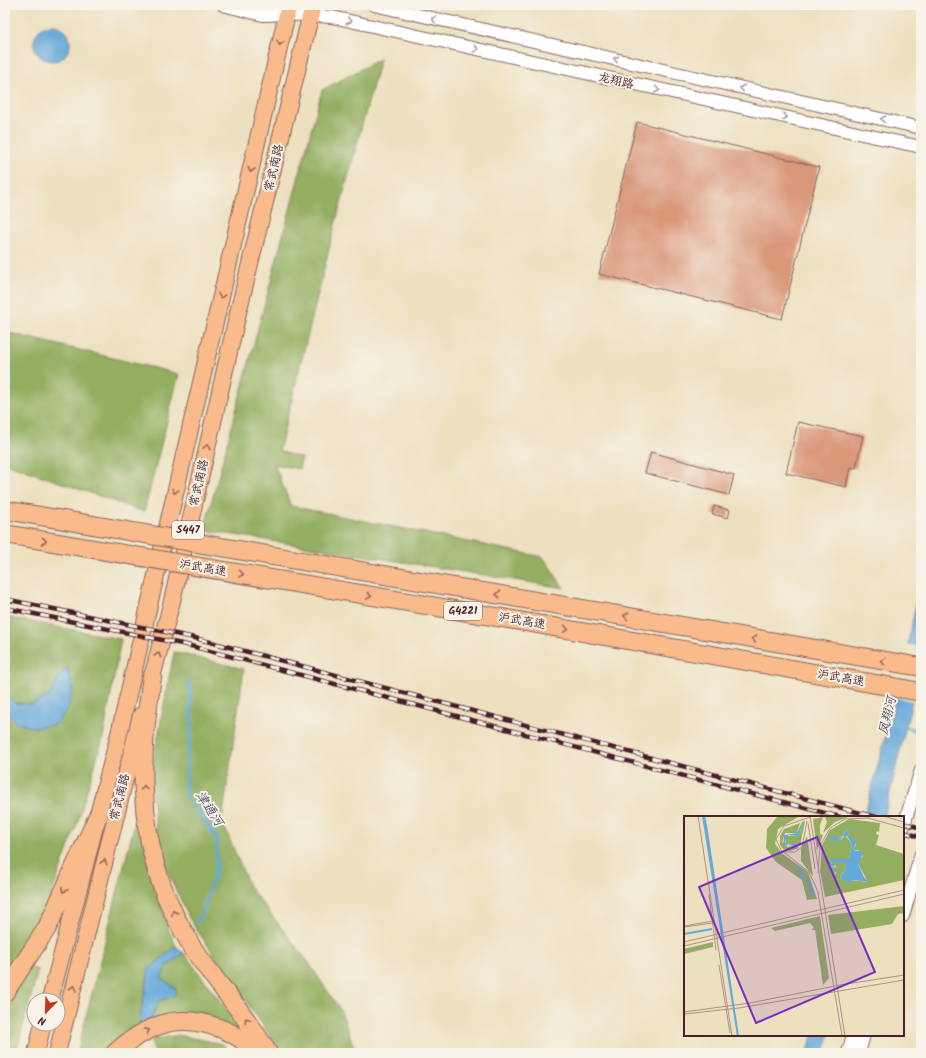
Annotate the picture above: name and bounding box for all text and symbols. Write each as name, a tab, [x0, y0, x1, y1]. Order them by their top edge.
one-way arrow	[431, 15, 437, 23]
one-way arrow	[346, 16, 352, 24]
one-way arrow	[277, 40, 285, 46]
one-way arrow	[473, 45, 479, 53]
one-way arrow	[612, 56, 619, 64]
street label: 龙翔路	[596, 68, 636, 94]
one-way arrow	[739, 84, 746, 92]
one-way arrow	[654, 85, 661, 93]
one-way arrow	[781, 113, 788, 121]
one-way arrow	[880, 116, 886, 124]
street label: 常武南路	[259, 142, 289, 194]
one-way arrow	[247, 166, 255, 173]
one-way arrow	[217, 292, 226, 299]
one-way arrow	[203, 443, 211, 450]
street label: 常武南路	[184, 457, 214, 509]
one-way arrow	[172, 488, 180, 494]
road number: S447	[172, 521, 204, 539]
one-way arrow	[40, 536, 47, 544]
street label: 沪武高速	[178, 554, 228, 582]
one-way arrow	[238, 569, 244, 578]
one-way arrow	[495, 590, 501, 599]
one-way arrow	[366, 591, 372, 599]
road number: G4221	[444, 602, 482, 620]
street label: 沪武高速	[497, 607, 547, 635]
one-way arrow	[623, 612, 630, 621]
one-way arrow	[563, 624, 569, 633]
one-way arrow	[751, 635, 758, 643]
one-way arrow	[153, 651, 162, 658]
one-way arrow	[879, 657, 886, 666]
street label: 沪武高速	[816, 664, 866, 692]
water label: 凤翔河	[873, 693, 903, 737]
street label: 常武南路	[105, 771, 135, 823]
one-way arrow	[140, 785, 149, 791]
water label: 津通河	[189, 787, 230, 833]
inset map	[684, 816, 904, 1036]
one-way arrow	[99, 859, 108, 866]
one-way arrow	[61, 886, 69, 893]
one-way arrow	[171, 910, 179, 918]
one-way arrow	[68, 985, 76, 991]
north arrow	[26, 992, 66, 1032]
text: N	[36, 1011, 49, 1030]
one-way arrow	[244, 1017, 252, 1024]
one-way arrow	[143, 1028, 150, 1036]

